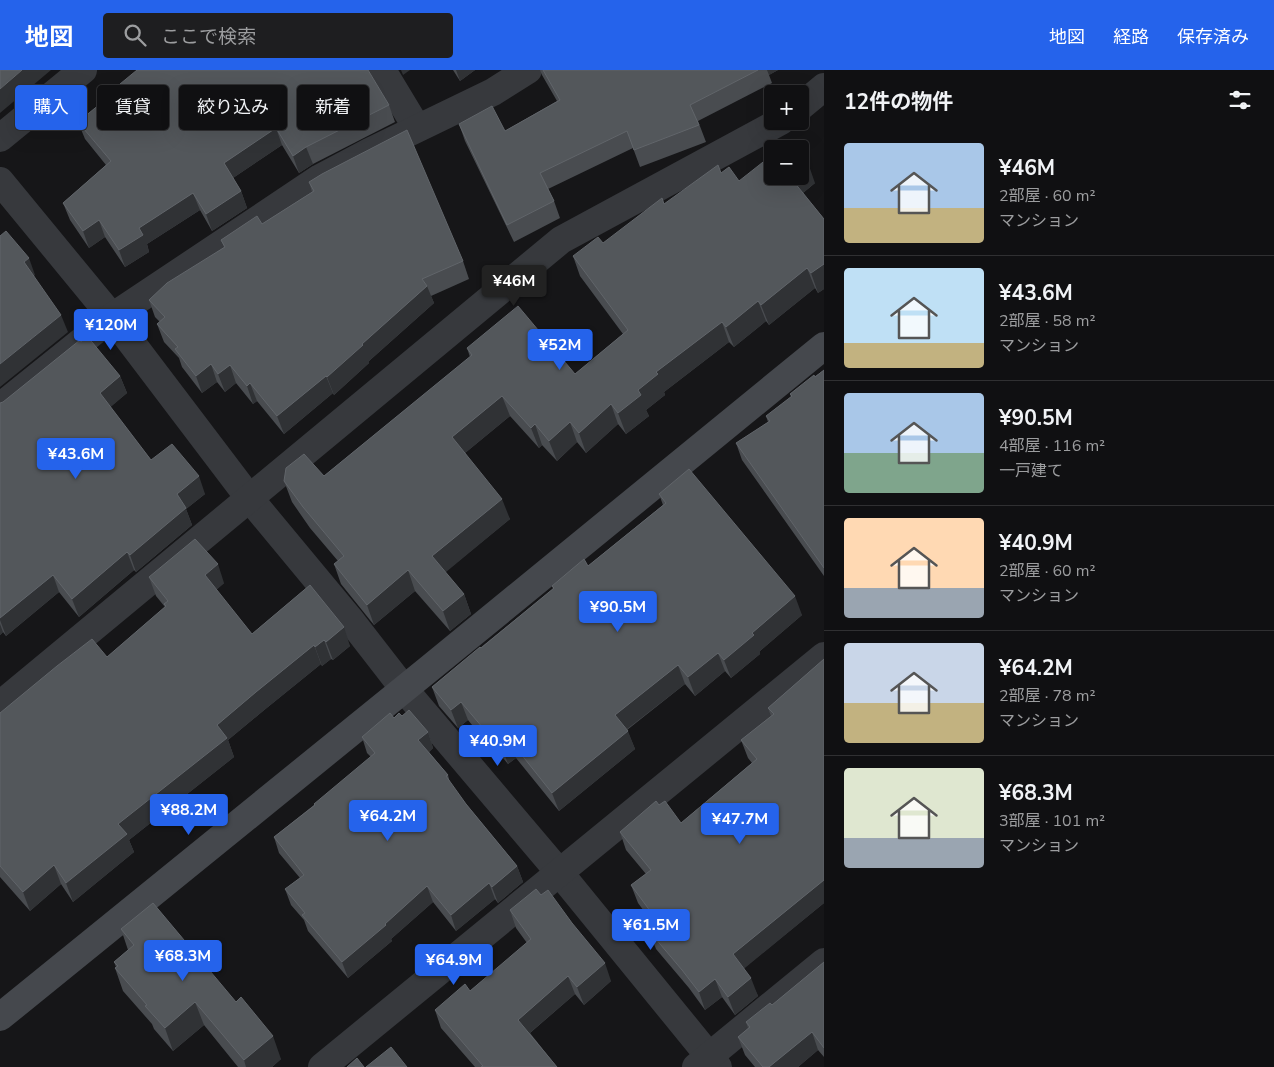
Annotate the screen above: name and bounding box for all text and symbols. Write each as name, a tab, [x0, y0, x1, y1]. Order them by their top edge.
search box	[103, 13, 453, 58]
text: 地図	[25, 21, 73, 53]
icon: search	[121, 21, 149, 49]
text: ここで検索	[161, 24, 256, 50]
text: 地図	[1049, 25, 1085, 49]
text: 経路	[1113, 25, 1149, 49]
text: 保存済み	[1177, 25, 1249, 49]
chip: 購入	[15, 85, 87, 130]
chip: 賃貸	[97, 85, 169, 130]
chip: 絞り込み	[179, 85, 287, 130]
chip: 新着	[297, 85, 369, 130]
map controls	[764, 85, 809, 185]
button: +	[764, 85, 809, 130]
icon: filters	[1226, 86, 1254, 114]
text: 12件の物件	[844, 88, 953, 116]
button: −	[764, 140, 809, 185]
text: ¥46M	[999, 154, 1055, 182]
icon: home	[884, 163, 944, 223]
text: 2部屋 · 60 m²	[999, 185, 1096, 207]
text: マンション	[999, 210, 1079, 232]
pin: ¥46M	[484, 264, 544, 307]
text: ¥46M	[493, 270, 535, 292]
text: ¥43.6M	[999, 279, 1073, 307]
icon: home	[884, 288, 944, 348]
pin: ¥120M	[76, 308, 146, 351]
text: 2部屋 · 58 m²	[999, 310, 1096, 332]
text: ¥120M	[85, 314, 137, 336]
pin: ¥52M	[530, 328, 590, 371]
text: ¥52M	[539, 334, 581, 356]
text: マンション	[999, 335, 1079, 357]
text: ¥90.5M	[999, 404, 1073, 432]
icon: home	[884, 413, 944, 473]
text: 4部屋 · 116 m²	[999, 435, 1105, 457]
pin: ¥43.6M	[35, 438, 117, 480]
text: ¥43.6M	[48, 443, 104, 465]
text: 一戸建て	[999, 460, 1063, 482]
text: ¥40.9M	[999, 529, 1073, 557]
icon: home	[884, 538, 944, 598]
text: 2部屋 · 60 m²	[999, 560, 1096, 582]
text: マンション	[999, 585, 1079, 607]
pin: ¥90.5M	[577, 590, 659, 633]
text: ¥90.5M	[590, 596, 646, 618]
text: ¥64.2M	[999, 654, 1073, 682]
icon: home	[884, 663, 944, 723]
text: 2部屋 · 78 m²	[999, 685, 1096, 707]
text: マンション	[999, 710, 1079, 732]
pin: ¥40.9M	[457, 724, 539, 767]
text: ¥40.9M	[470, 730, 526, 752]
text: ¥68.3M	[999, 779, 1073, 807]
icon: home	[884, 788, 944, 848]
pin: ¥88.2M	[148, 794, 230, 836]
text: ¥88.2M	[161, 799, 217, 821]
pin: ¥64.2M	[347, 800, 429, 842]
pin: ¥47.7M	[699, 802, 781, 845]
text: ¥64.2M	[360, 805, 416, 827]
text: ¥47.7M	[712, 808, 768, 830]
text: 3部屋 · 101 m²	[999, 810, 1105, 832]
text: マンション	[999, 835, 1079, 857]
pin: ¥61.5M	[610, 908, 692, 951]
text: ¥61.5M	[623, 914, 679, 936]
pin: ¥68.3M	[142, 940, 224, 982]
pin: ¥64.9M	[413, 944, 495, 986]
text: ¥68.3M	[155, 945, 211, 967]
text: ¥64.9M	[426, 949, 482, 971]

